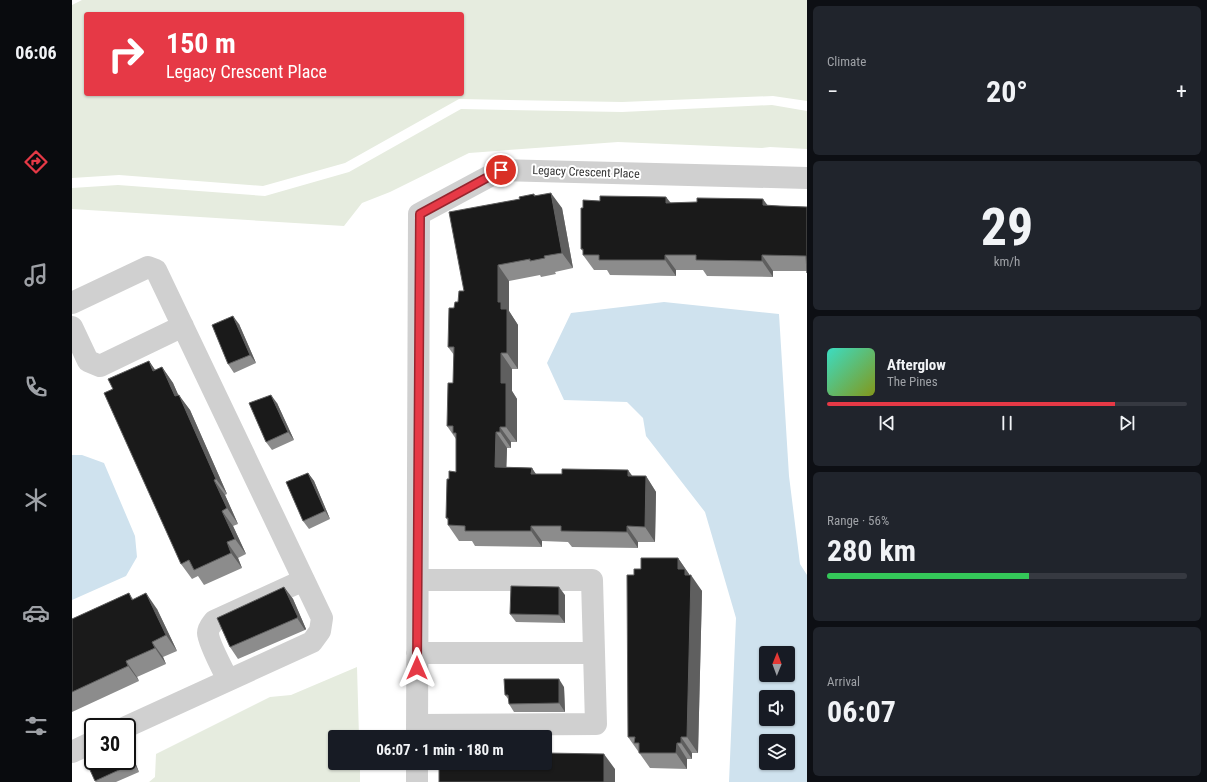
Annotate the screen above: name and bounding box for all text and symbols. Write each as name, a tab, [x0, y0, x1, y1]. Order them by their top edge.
text: 150 m	[166, 27, 236, 60]
icon: right	[100, 28, 152, 80]
text: 06:06	[15, 42, 57, 63]
text: Climate	[827, 54, 866, 69]
text: Legacy Crescent Place	[166, 61, 327, 82]
text: 20°	[986, 74, 1028, 109]
text: −	[827, 79, 838, 104]
text: +	[1176, 79, 1187, 104]
icon: directions	[22, 148, 50, 176]
pin	[484, 153, 518, 187]
icon: arrive	[490, 159, 512, 181]
street label: Legacy Crescent Place	[532, 163, 640, 181]
text: 29	[981, 197, 1033, 258]
text: km/h	[994, 254, 1020, 269]
icon: music	[22, 261, 50, 289]
text: Afterglow	[887, 356, 946, 374]
icon: phone	[22, 373, 50, 401]
text: The Pines	[887, 374, 938, 389]
icon: previous	[876, 412, 898, 434]
icon: pause	[996, 412, 1018, 434]
icon: next	[1116, 412, 1138, 434]
icon: climate	[22, 486, 50, 514]
text: Range · 56%	[827, 513, 889, 528]
text: 280 km	[827, 533, 916, 568]
icon: car	[22, 599, 50, 627]
north arrow	[759, 646, 795, 682]
map controls	[759, 646, 795, 770]
position arrow	[396, 647, 438, 689]
text: Arrival	[827, 674, 860, 689]
button: sound	[759, 690, 795, 726]
text: 06:07	[827, 694, 896, 729]
icon: filters	[22, 712, 50, 740]
speed limit sign: 30	[84, 718, 136, 770]
button: layers	[759, 734, 795, 770]
text: 06:07 · 1 min · 180 m	[376, 741, 504, 759]

